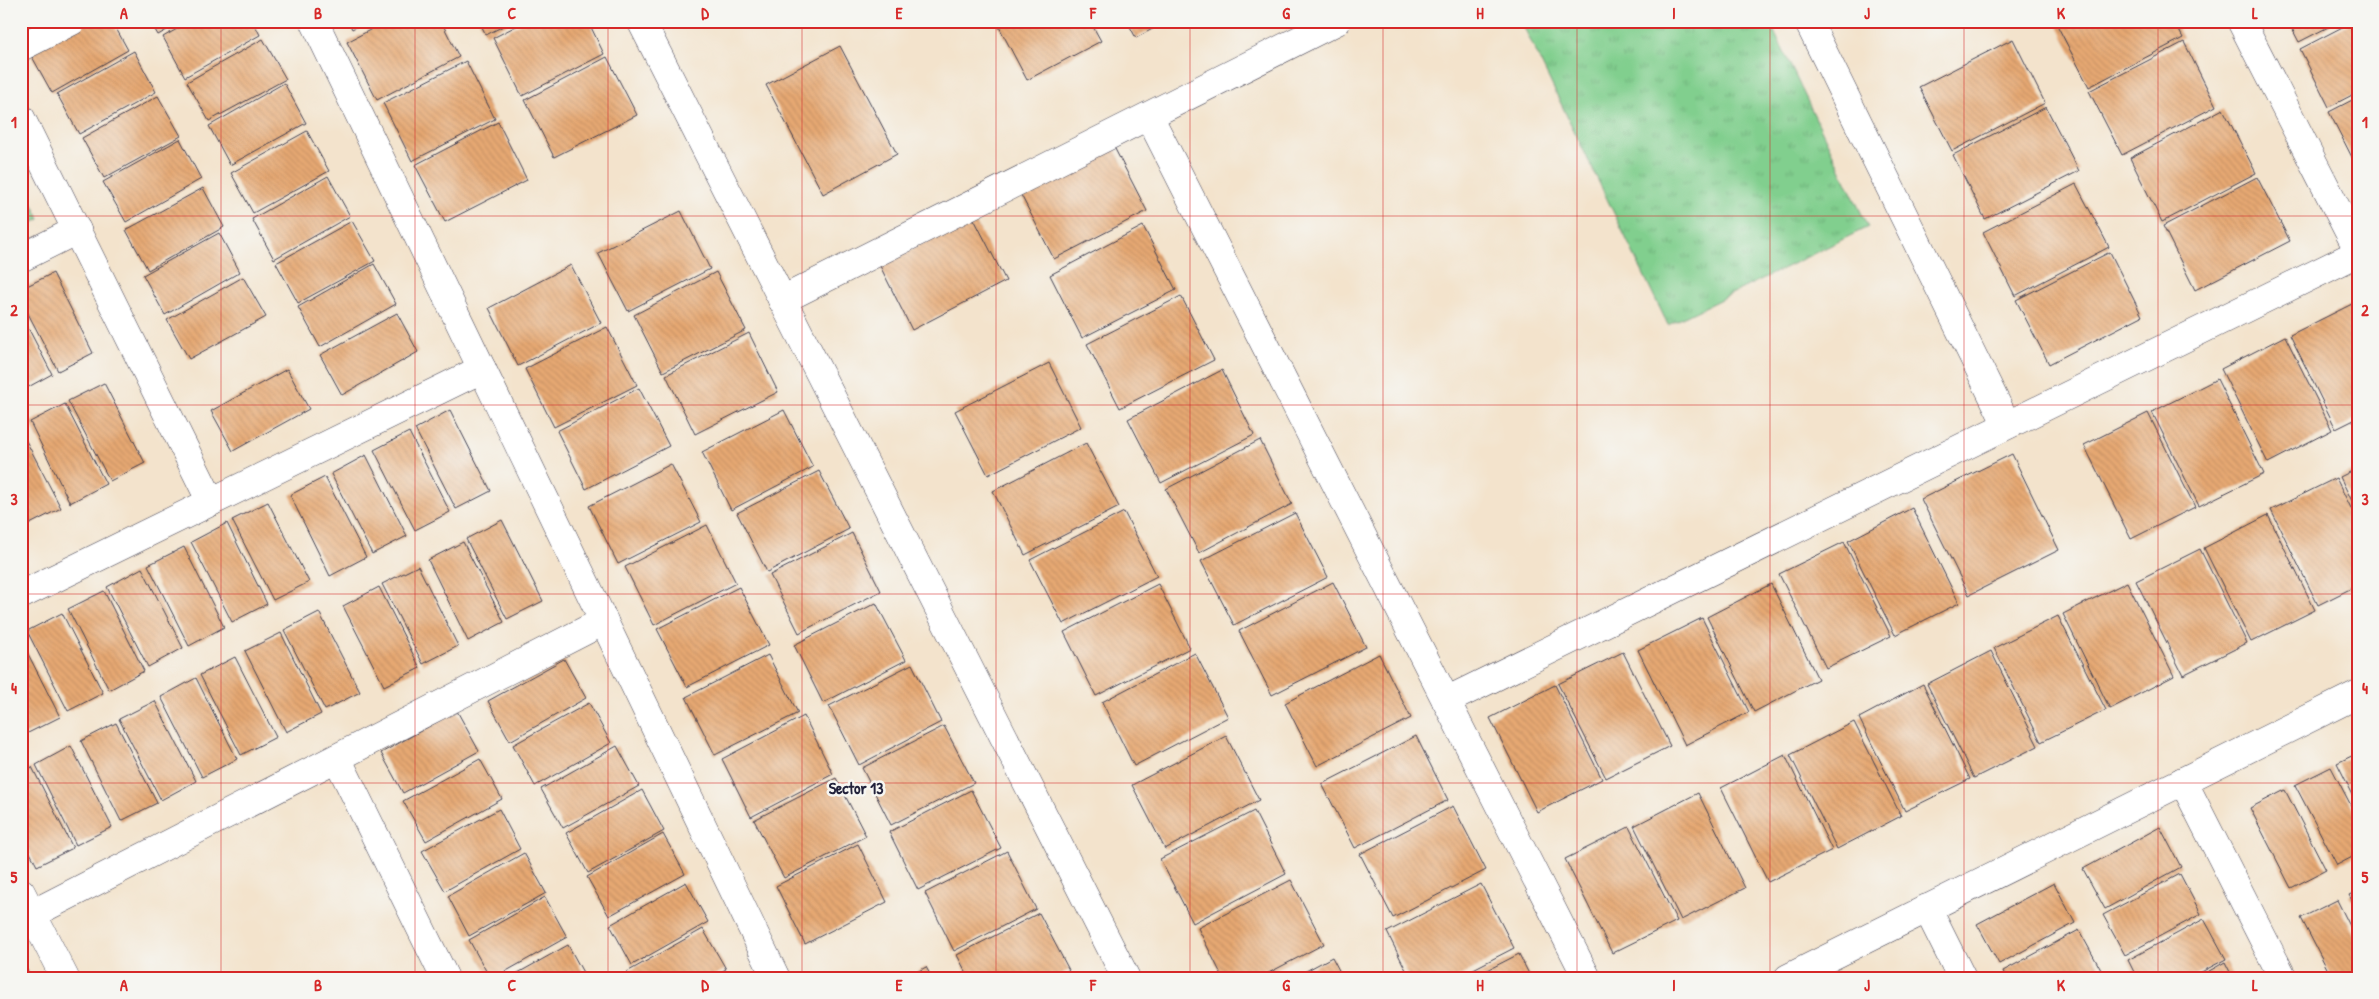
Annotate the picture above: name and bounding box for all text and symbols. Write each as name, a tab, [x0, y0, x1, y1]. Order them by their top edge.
text: A	[120, 2, 128, 24]
text: B	[314, 2, 322, 24]
text: C	[508, 2, 517, 24]
text: D	[701, 2, 709, 24]
text: E	[895, 2, 903, 24]
text: F	[1089, 2, 1097, 24]
text: G	[1282, 2, 1290, 24]
text: H	[1476, 2, 1484, 24]
text: I	[1672, 2, 1676, 24]
text: J	[1864, 2, 1870, 24]
text: K	[2057, 2, 2066, 24]
text: L	[2252, 2, 2258, 24]
text: 1	[11, 111, 17, 133]
text: 1	[2362, 111, 2368, 133]
text: 2	[10, 299, 18, 321]
text: 2	[2361, 299, 2369, 321]
text: 3	[10, 488, 18, 510]
text: 3	[2361, 488, 2369, 510]
text: 4	[11, 677, 17, 699]
text: 4	[2362, 677, 2368, 699]
district label: Sector 13	[829, 777, 883, 799]
text: 5	[11, 866, 18, 888]
text: 5	[2362, 866, 2369, 888]
text: A	[120, 974, 128, 996]
text: B	[314, 974, 322, 996]
text: C	[508, 974, 517, 996]
text: D	[701, 974, 709, 996]
text: E	[895, 974, 903, 996]
text: F	[1089, 974, 1097, 996]
text: G	[1282, 974, 1290, 996]
text: H	[1476, 974, 1484, 996]
text: I	[1672, 974, 1676, 996]
text: J	[1864, 974, 1870, 996]
text: K	[2057, 974, 2066, 996]
text: L	[2252, 974, 2258, 996]

